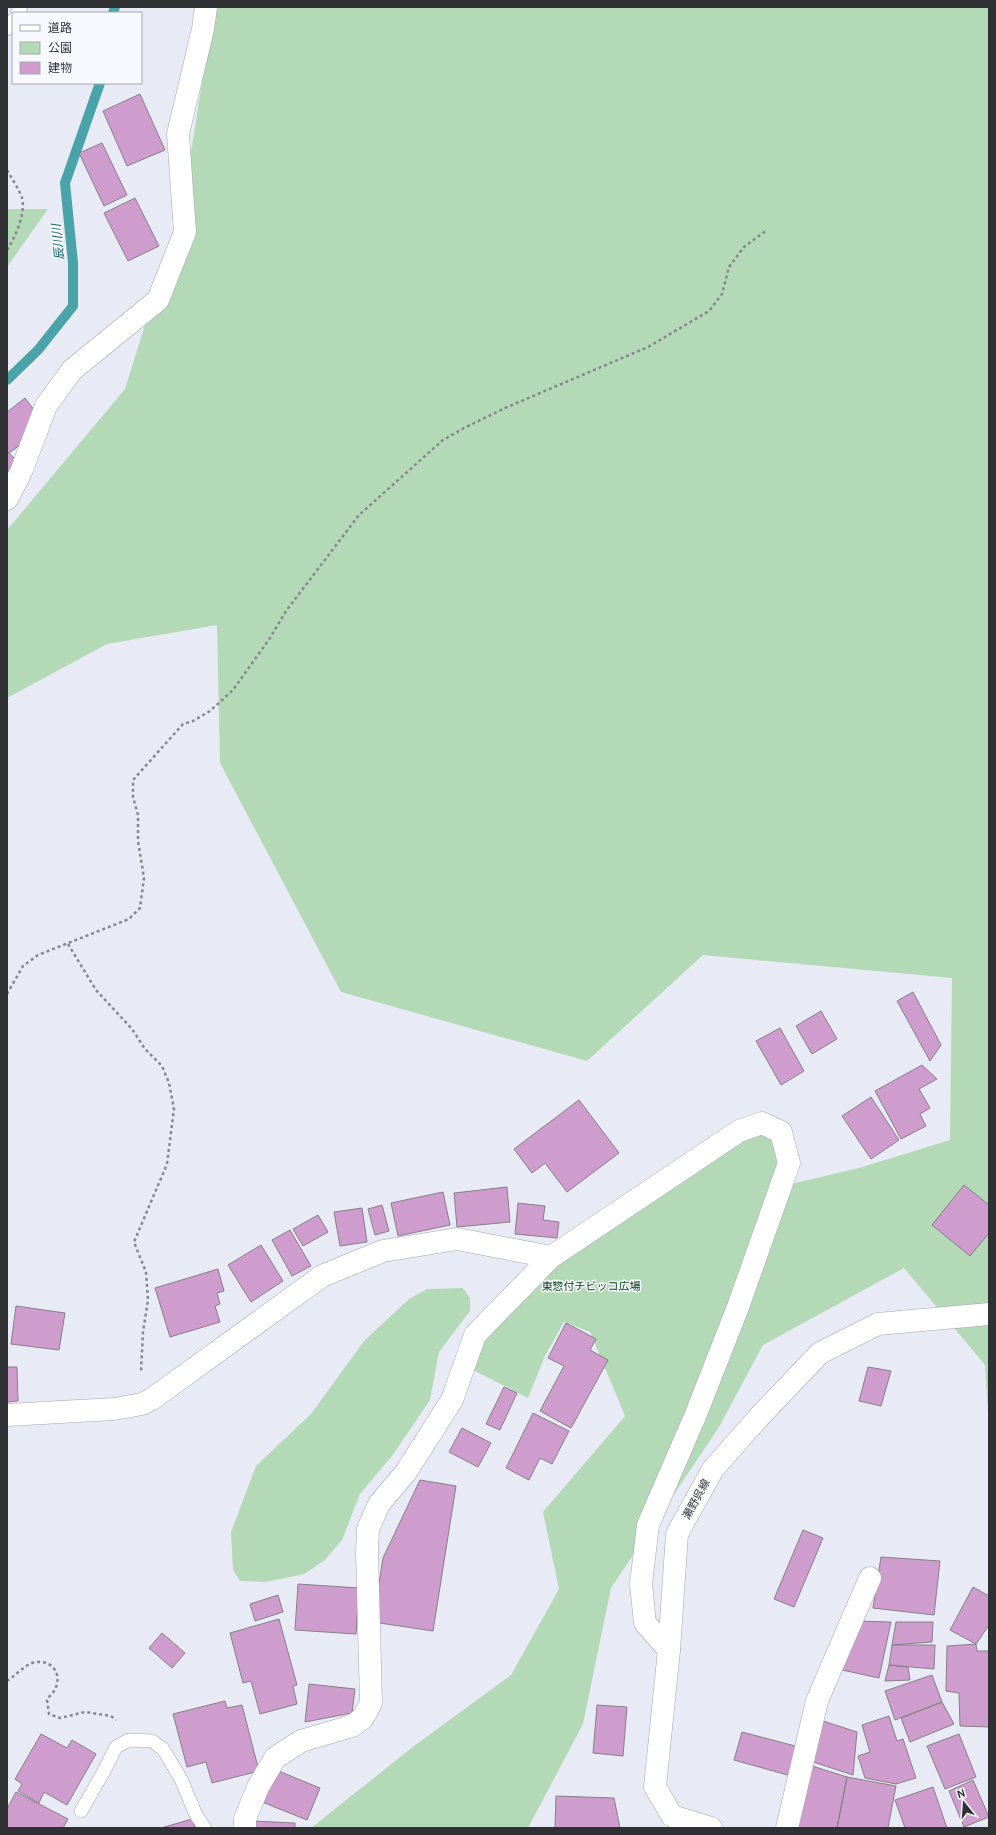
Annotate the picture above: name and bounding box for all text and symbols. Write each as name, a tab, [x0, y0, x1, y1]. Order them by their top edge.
legend	[12, 12, 142, 84]
text: 道路	[48, 20, 72, 35]
text: 公園	[48, 40, 72, 55]
text: 建物	[48, 60, 72, 75]
water label: 辰川川	[48, 221, 67, 261]
park label: 東惣付チビッコ広場	[542, 1279, 641, 1293]
street label: 瀬野呉線	[679, 1476, 713, 1522]
north arrow	[944, 1783, 984, 1823]
text: N	[955, 1786, 967, 1801]

